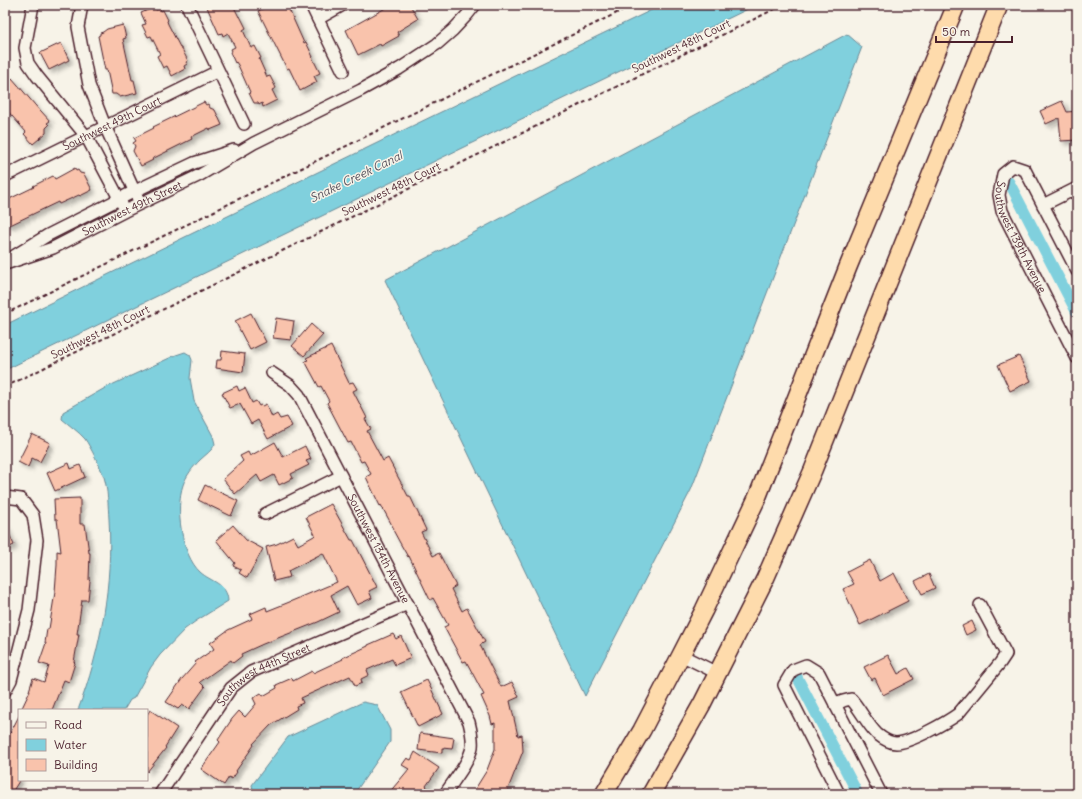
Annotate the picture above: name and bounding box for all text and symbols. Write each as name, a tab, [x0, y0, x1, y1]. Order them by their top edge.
street label: Southwest 48th Court	[629, 16, 733, 76]
scale bar	[936, 18, 1012, 44]
text: 50 m	[942, 24, 971, 39]
street label: Southwest 49th Court	[60, 93, 164, 154]
water label: Snake Creek Canal	[307, 147, 407, 205]
street label: Southwest 48th Court	[339, 159, 443, 219]
street label: Southwest 49th Street	[80, 178, 184, 239]
street label: Southwest 139th Avenue	[992, 180, 1050, 295]
street label: Southwest 48th Court	[48, 302, 152, 362]
street label: Southwest 134th Avenue	[345, 491, 413, 606]
street label: Southwest 44th Street	[214, 640, 312, 709]
legend	[18, 709, 148, 781]
text: Road	[54, 717, 82, 732]
text: Water	[54, 737, 87, 752]
text: Building	[54, 757, 98, 772]

